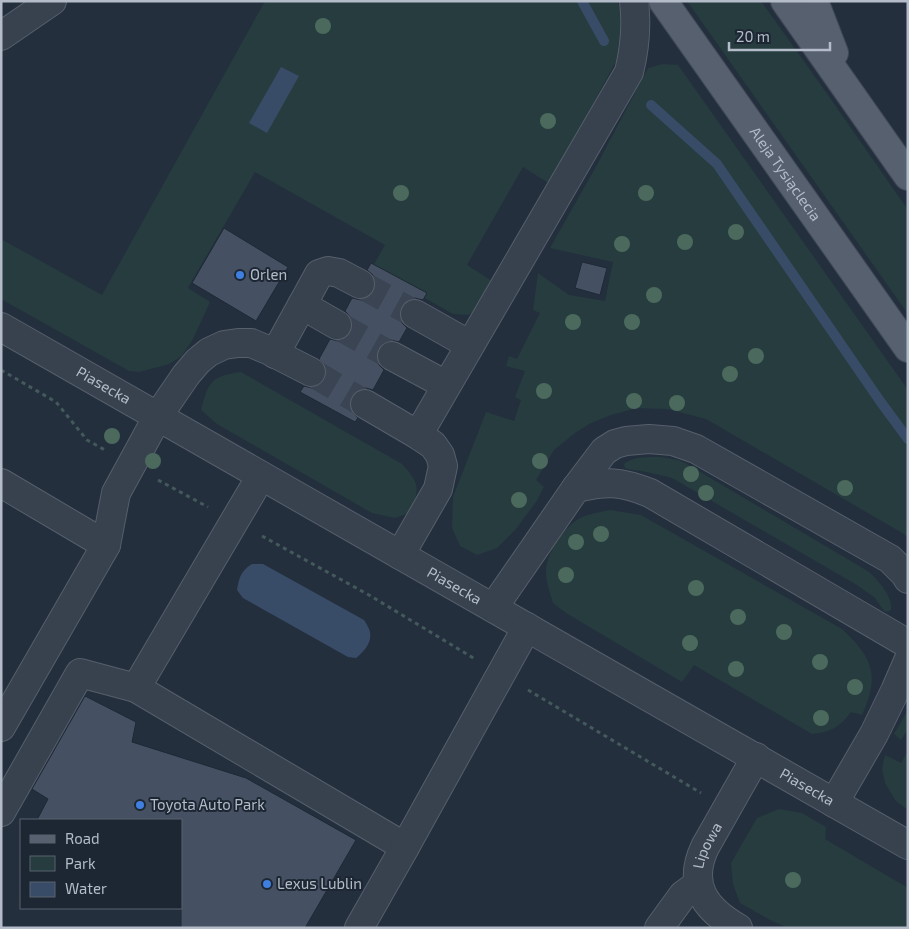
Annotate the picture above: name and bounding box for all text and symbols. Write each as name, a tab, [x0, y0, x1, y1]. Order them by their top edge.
scale bar	[729, 20, 830, 52]
text: 20 m	[736, 27, 770, 45]
street label: Aleja Tysiąclecia	[747, 123, 826, 224]
place label: Orlen	[250, 265, 287, 283]
marker: Orlen	[234, 269, 246, 281]
street label: Piasecka	[74, 362, 134, 407]
street label: Piasecka	[424, 562, 485, 608]
street label: Piasecka	[777, 764, 838, 809]
place label: Toyota Auto Park	[150, 795, 265, 813]
marker: Toyota Auto Park	[134, 799, 146, 811]
legend	[20, 819, 182, 909]
street label: Lipowa	[688, 819, 725, 870]
text: Road	[65, 829, 100, 847]
text: Park	[65, 854, 96, 872]
place label: Lexus Lublin	[277, 874, 362, 892]
marker: Lexus Lublin	[261, 878, 273, 890]
text: Water	[65, 879, 107, 897]

